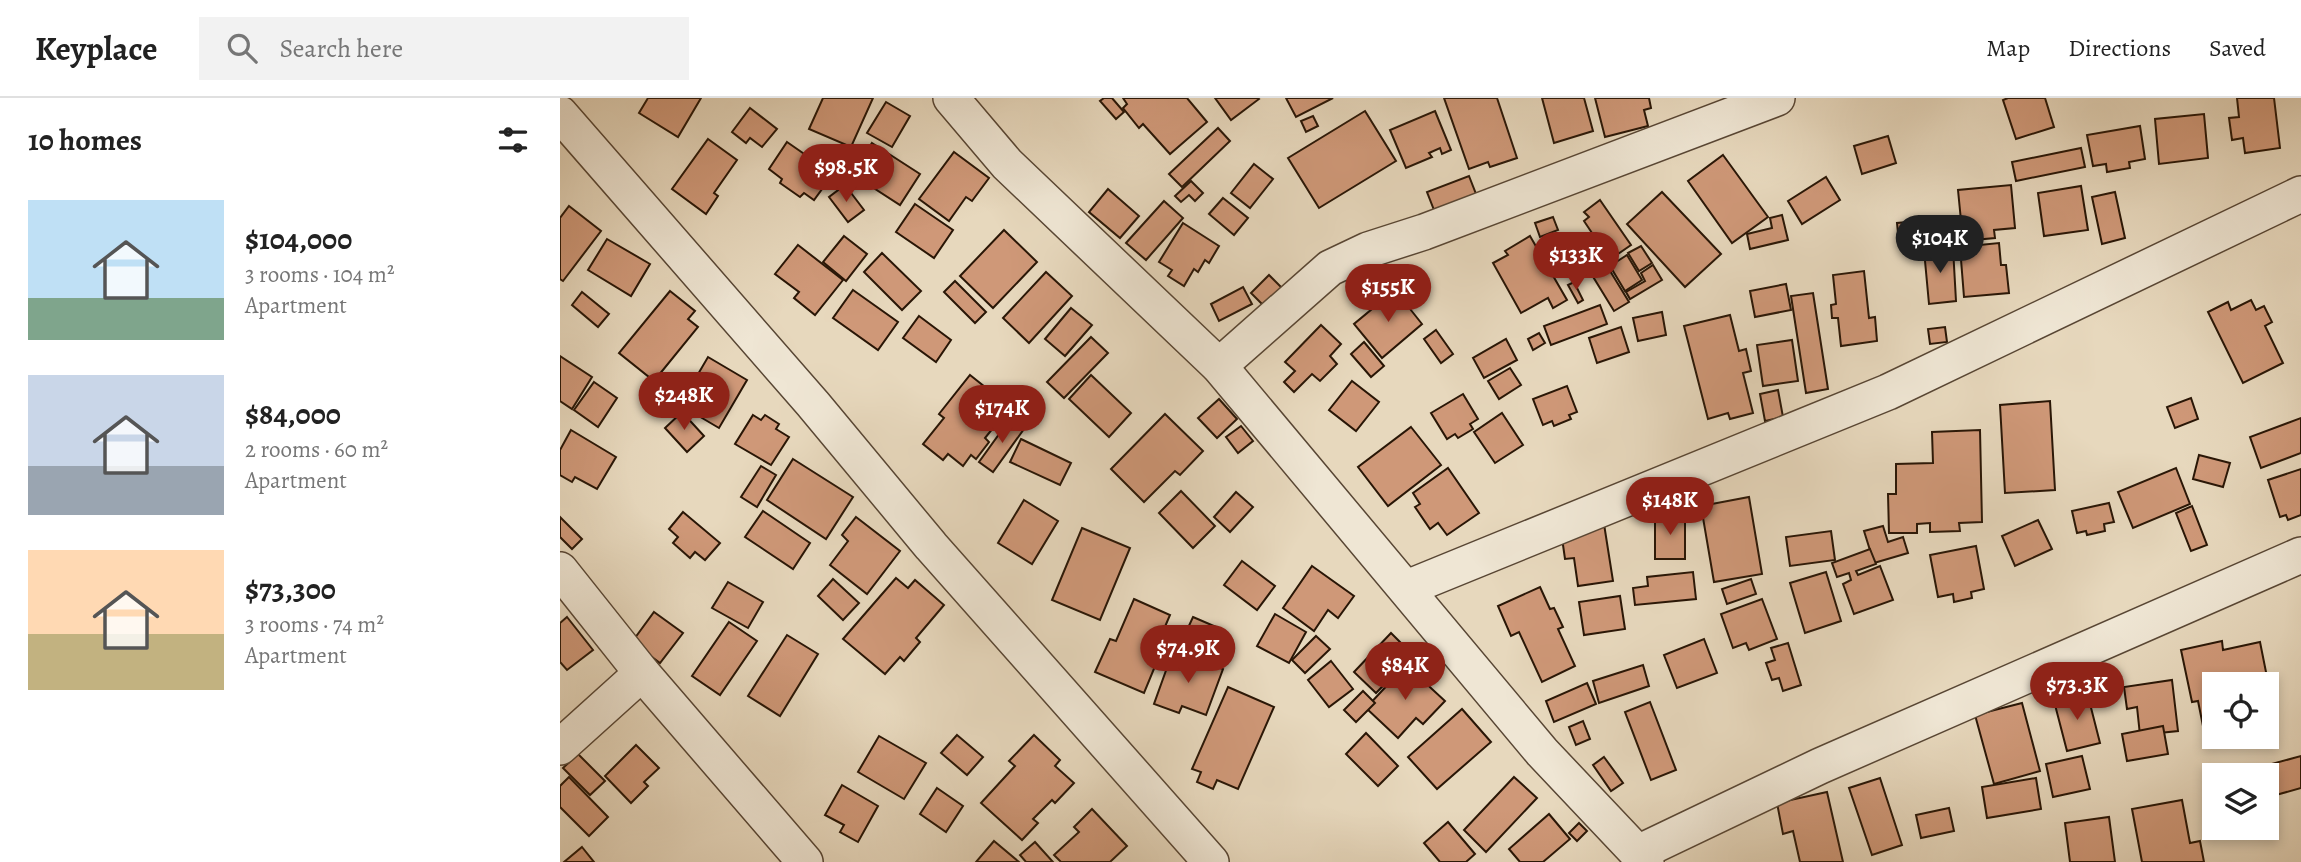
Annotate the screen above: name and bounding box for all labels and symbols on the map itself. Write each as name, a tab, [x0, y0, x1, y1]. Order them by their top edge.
pin: $98.5K	[789, 144, 903, 204]
pin: $104K	[1891, 216, 1989, 275]
pin: $133K	[1527, 232, 1625, 292]
pin: $155K	[1339, 264, 1437, 324]
pin: $248K	[635, 372, 733, 432]
pin: $174K	[953, 386, 1051, 445]
pin: $148K	[1621, 478, 1719, 537]
pin: $74.9K	[1131, 626, 1245, 685]
pin: $84K	[1364, 642, 1446, 702]
pin: $73.3K	[2020, 662, 2134, 722]

